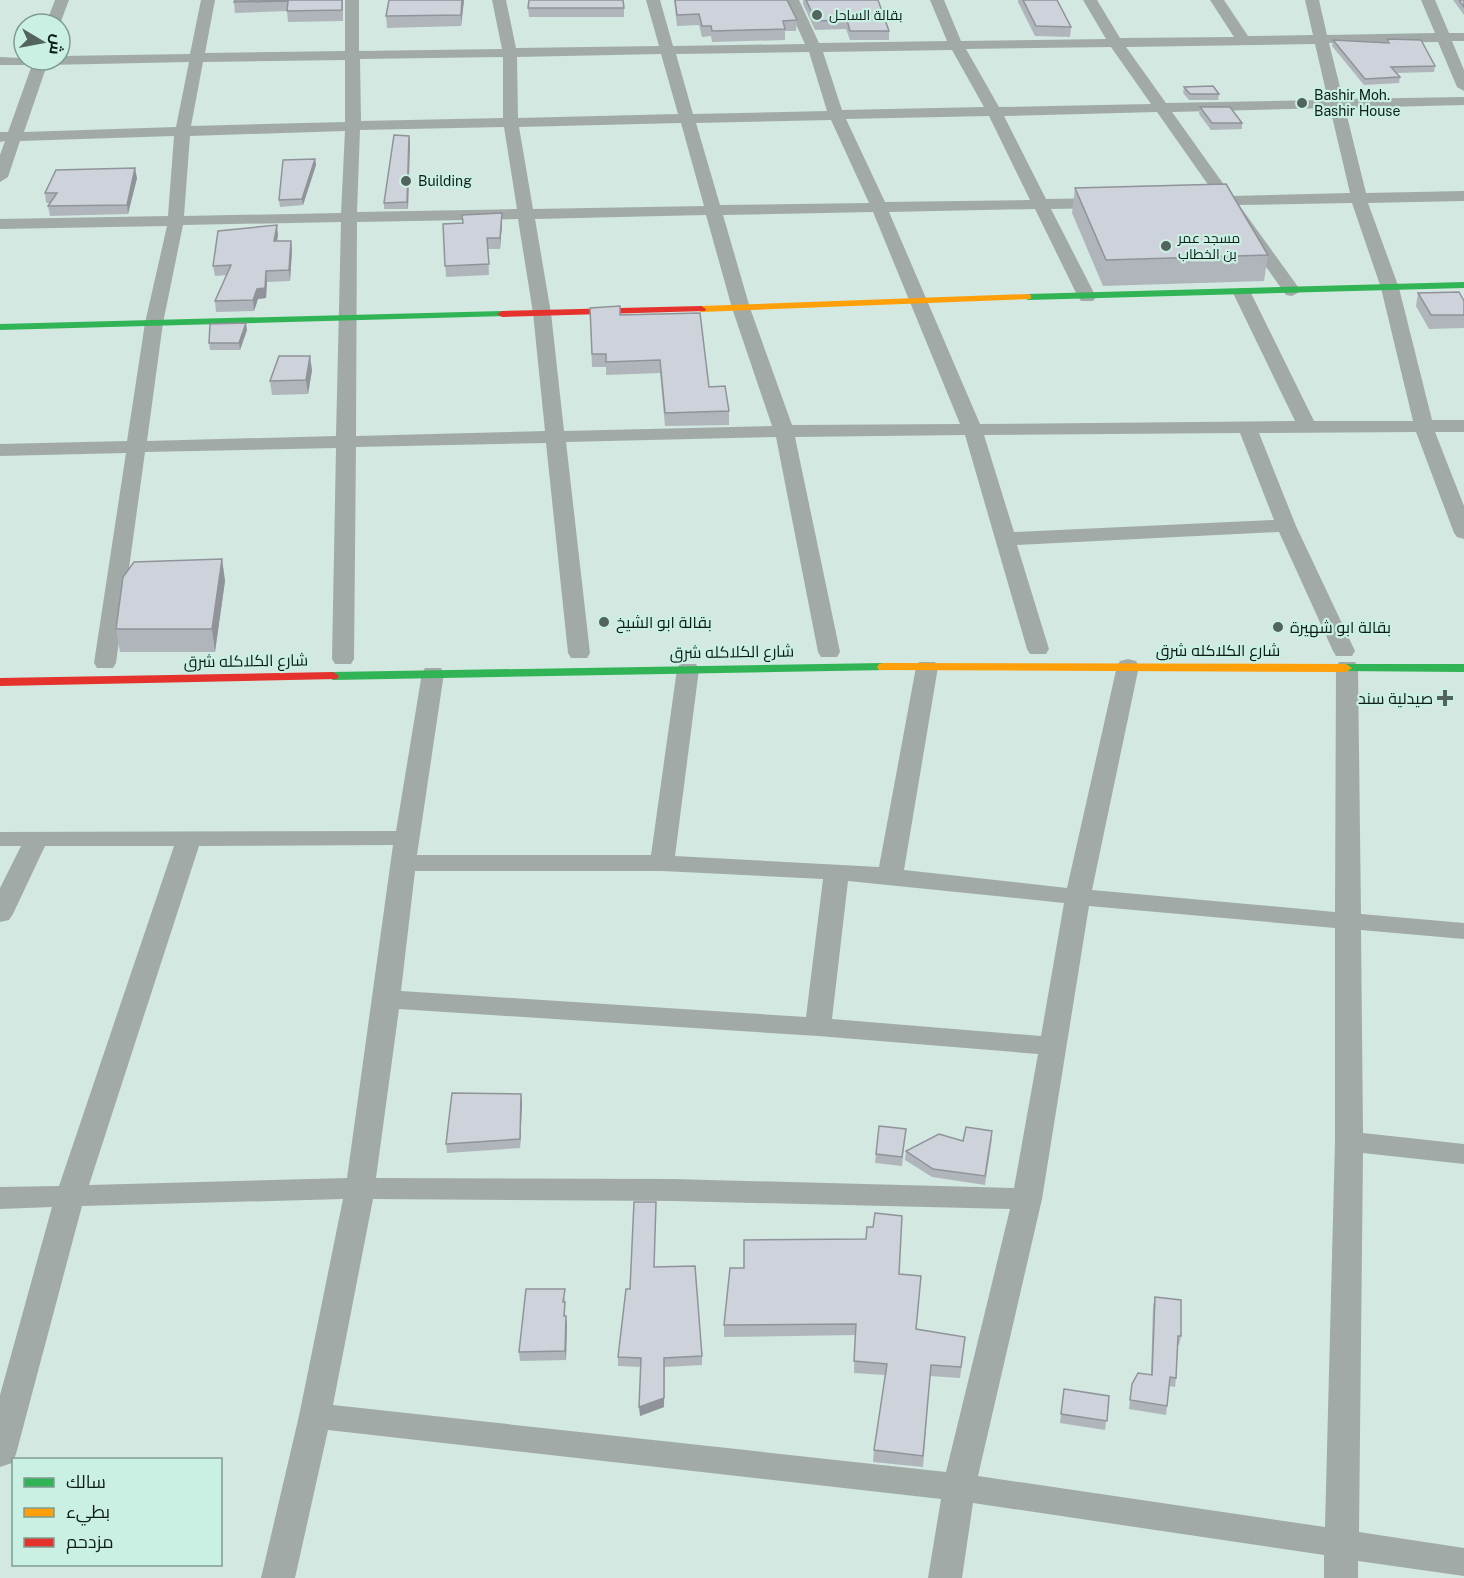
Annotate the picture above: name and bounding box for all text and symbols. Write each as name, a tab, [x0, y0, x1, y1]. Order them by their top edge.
place label: بقالة الساحل	[829, 7, 903, 23]
marker: بقالة الساحل	[810, 8, 824, 22]
north arrow	[12, 12, 72, 72]
text: ش	[45, 33, 67, 56]
place label: Bashir Moh. Bashir House	[1314, 87, 1400, 119]
marker: Bashir Moh. Bashir House	[1295, 96, 1309, 110]
place label: Building	[418, 173, 472, 189]
marker: Building	[399, 174, 413, 188]
place label: مسجد عمر بن الخطاب	[1177, 230, 1240, 262]
marker: مسجد عمر بن الخطاب	[1159, 239, 1173, 253]
place label: بقالة ابو الشيخ	[616, 613, 712, 634]
marker: بقالة ابو الشيخ	[597, 615, 611, 629]
place label: بقالة ابو شهيرة	[1290, 618, 1391, 638]
marker: بقالة ابو شهيرة	[1271, 620, 1285, 634]
street label: شارع الكلاكله شرق	[670, 641, 794, 665]
street label: شارع الكلاكله شرق	[1156, 641, 1280, 662]
street label: شارع الكلاكله شرق	[184, 650, 308, 674]
place label: صيدلية سند	[1358, 689, 1433, 708]
marker: صيدلية سند	[1438, 691, 1452, 705]
legend	[12, 1458, 222, 1566]
text: سالك	[66, 1471, 106, 1492]
text: بطيء	[66, 1501, 110, 1526]
text: مزدحم	[66, 1531, 114, 1554]

